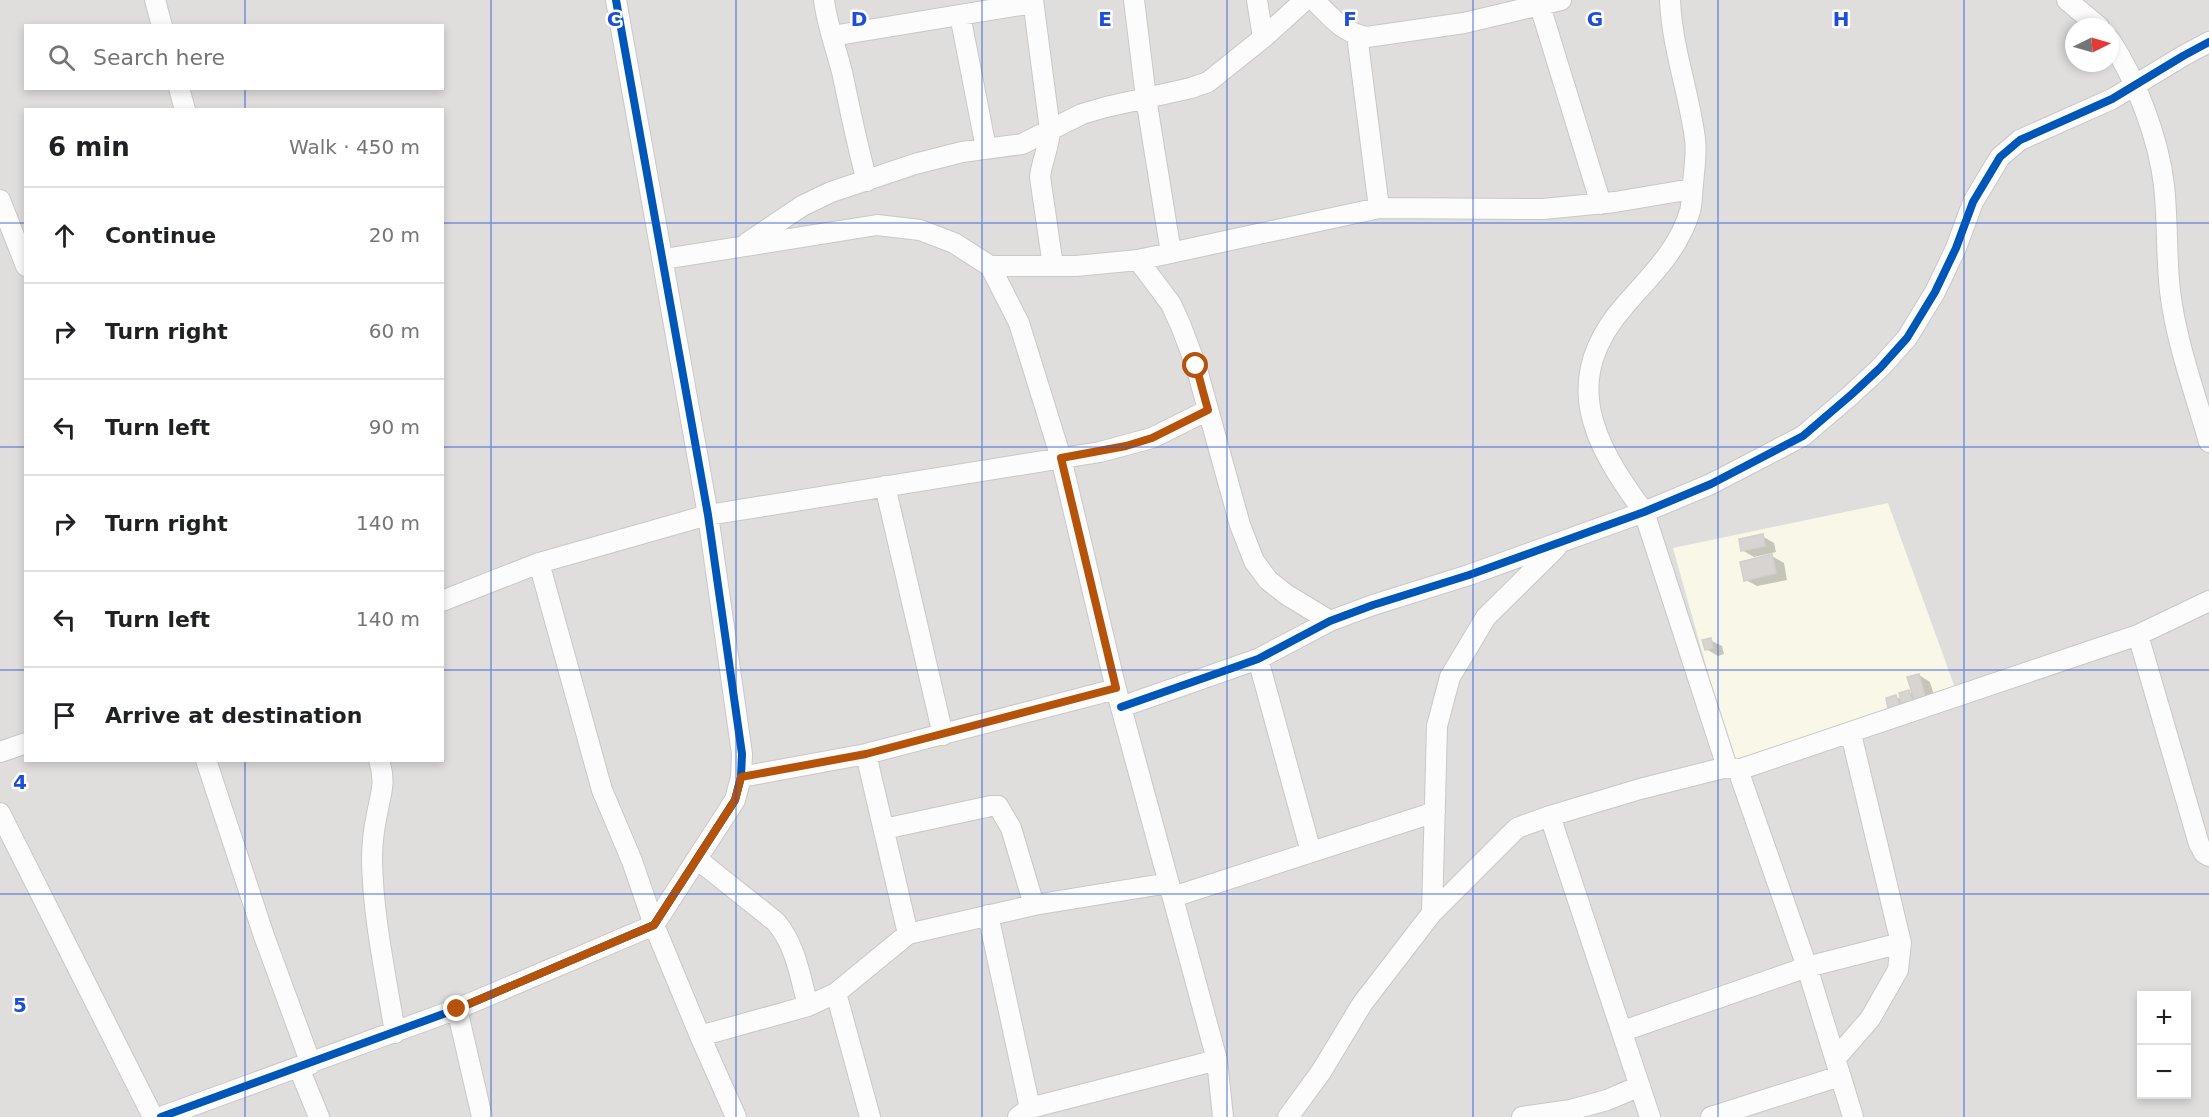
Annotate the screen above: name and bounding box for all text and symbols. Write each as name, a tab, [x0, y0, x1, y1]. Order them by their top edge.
text: C	[607, 7, 621, 31]
text: D	[851, 7, 867, 31]
text: E	[1098, 7, 1112, 31]
text: F	[1343, 7, 1357, 31]
text: G	[1587, 7, 1603, 31]
text: H	[1833, 7, 1849, 31]
north arrow	[2065, 18, 2119, 72]
search box	[24, 24, 444, 90]
icon: search	[45, 41, 78, 74]
text: Search here	[93, 45, 225, 70]
text: 6 min	[48, 132, 130, 162]
text: Walk · 450 m	[289, 135, 420, 159]
icon: ahead	[48, 219, 81, 252]
text: Continue	[105, 223, 216, 248]
text: 20 m	[369, 223, 420, 247]
icon: right	[48, 315, 81, 348]
text: Turn right	[105, 319, 228, 344]
text: 60 m	[369, 319, 420, 343]
route start	[1182, 352, 1208, 378]
icon: left	[48, 411, 81, 444]
text: Turn left	[105, 415, 210, 440]
text: 90 m	[369, 415, 420, 439]
icon: right	[48, 507, 81, 540]
text: Turn right	[105, 511, 228, 536]
text: 140 m	[356, 511, 420, 535]
icon: left	[48, 603, 81, 636]
text: Turn left	[105, 607, 210, 632]
text: 140 m	[356, 607, 420, 631]
icon: arrive	[48, 699, 81, 732]
text: Arrive at destination	[105, 703, 362, 728]
text: 4	[13, 770, 27, 794]
map controls	[2137, 991, 2191, 1099]
button: +	[2137, 991, 2191, 1045]
text: 5	[13, 993, 27, 1017]
route end	[443, 995, 469, 1021]
button: −	[2137, 1045, 2191, 1099]

